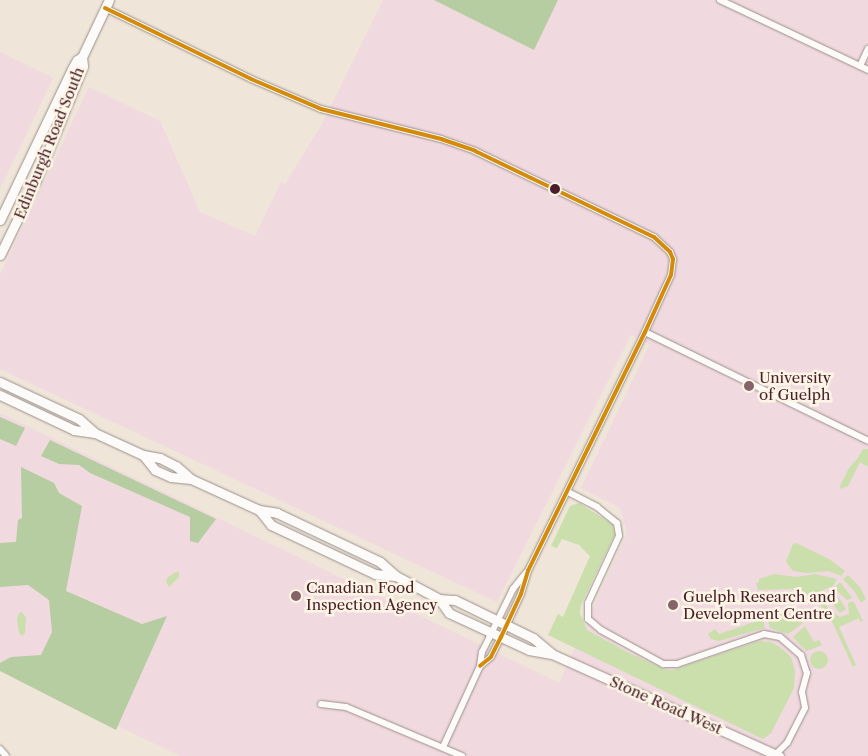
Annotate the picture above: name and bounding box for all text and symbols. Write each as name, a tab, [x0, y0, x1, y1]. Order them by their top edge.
street label: Edinburgh Road South	[10, 64, 88, 222]
unlabelled marker	[550, 184, 560, 194]
place label: University of Guelph	[759, 368, 831, 403]
marker: University of Guelph	[743, 380, 755, 392]
place label: Canadian Food Inspection Agency	[306, 578, 438, 613]
place label: Guelph Research and Development Centre	[683, 587, 836, 622]
marker: Canadian Food Inspection Agency	[290, 590, 302, 602]
marker: Guelph Research and Development Centre	[667, 599, 679, 611]
street label: Stone Road West	[607, 672, 725, 738]

